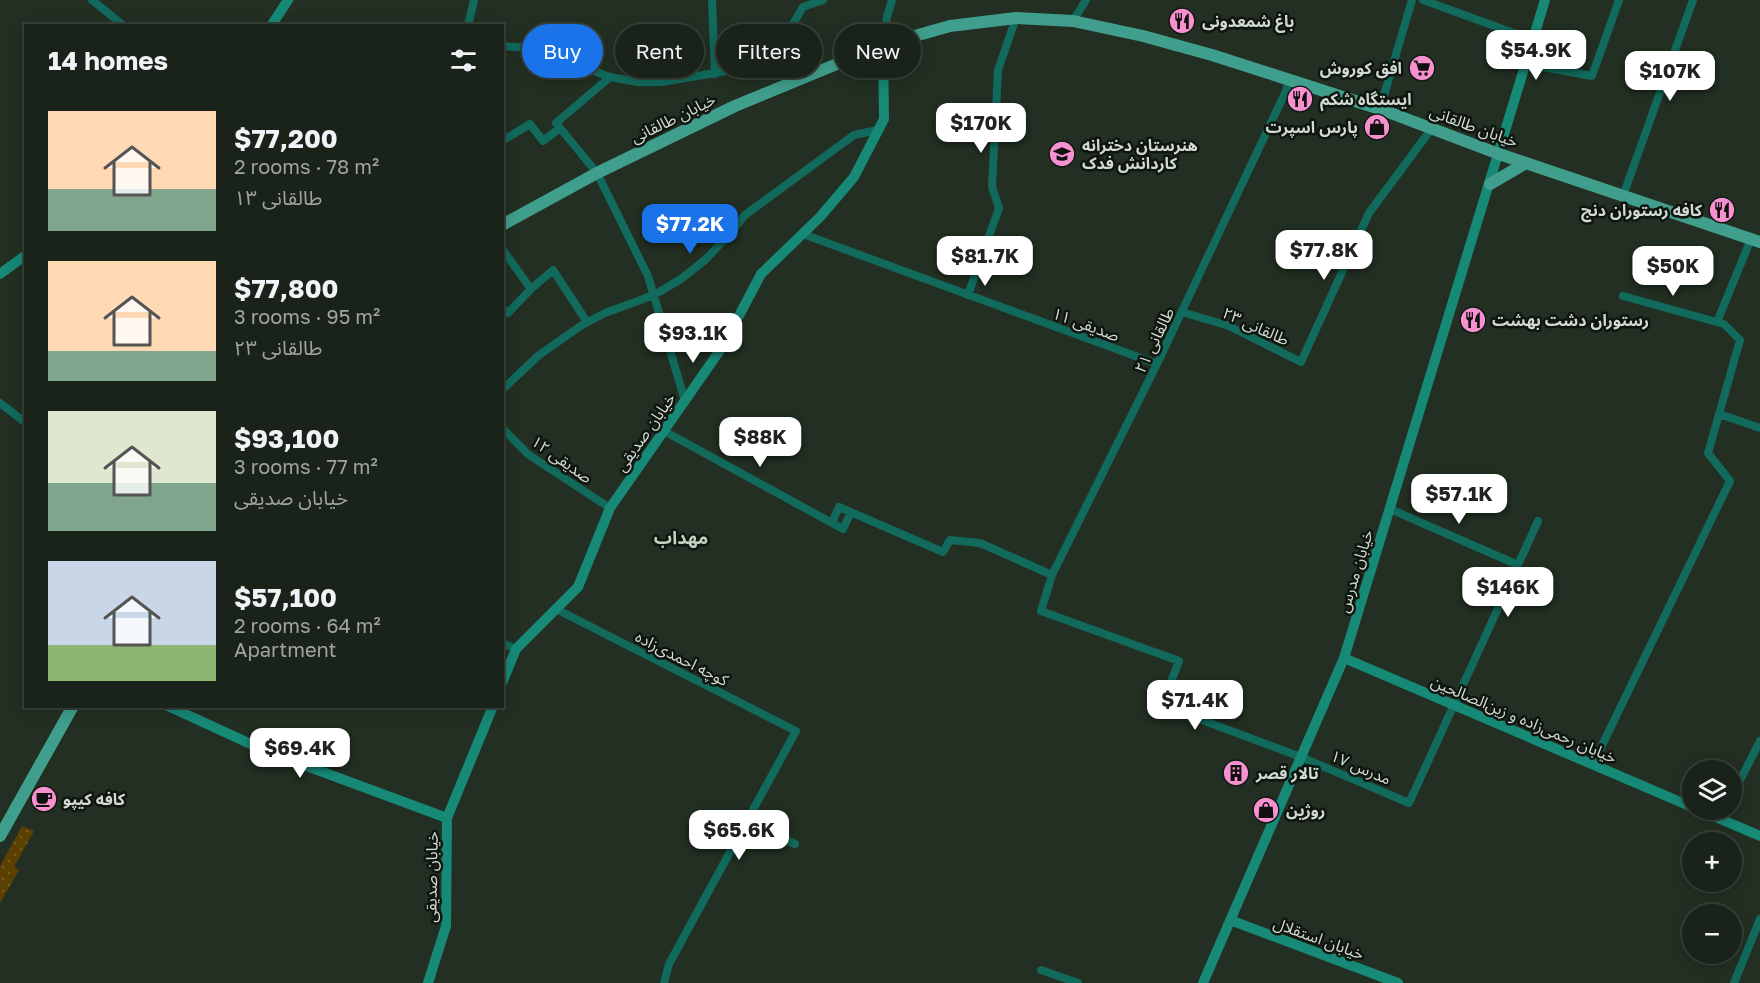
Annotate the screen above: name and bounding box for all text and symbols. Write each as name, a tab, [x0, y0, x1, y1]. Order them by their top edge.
restaurant icon: باغ شمعدونی	[1167, 6, 1197, 36]
place label: باغ شمعدونی	[1202, 11, 1294, 33]
chip: Buy	[522, 24, 603, 78]
chip: Rent	[615, 24, 704, 78]
chip: Filters	[716, 24, 822, 78]
chip: New	[834, 24, 921, 78]
pin: $54.9K	[1487, 30, 1585, 81]
text: $54.9K	[1500, 37, 1572, 61]
icon: filters	[447, 44, 480, 77]
text: 14 homes	[48, 45, 168, 76]
pin: $107K	[1628, 51, 1712, 102]
supermarket icon: افق کوروش	[1407, 53, 1437, 83]
place label: افق کوروش	[1320, 58, 1402, 79]
text: $107K	[1639, 58, 1701, 82]
restaurant icon: ایستگاه شکم	[1285, 84, 1315, 114]
street label: خیابان طالقانی	[627, 89, 719, 147]
place label: ایستگاه شکم	[1320, 89, 1412, 112]
street label: خیابان طالقانی	[1427, 101, 1521, 151]
pin: $170K	[939, 103, 1023, 154]
text: $170K	[950, 110, 1012, 134]
shop icon: پارس اسپرت	[1362, 112, 1392, 142]
place label: پارس اسپرت	[1265, 117, 1358, 138]
text: $77,200	[234, 123, 338, 154]
icon: home	[96, 135, 168, 207]
place label: هنرستان دخترانه کاردانش فدک	[1082, 135, 1198, 173]
school or university icon: هنرستان دخترانه کاردانش فدک	[1047, 139, 1077, 169]
text: 2 rooms · 78 m²	[234, 154, 379, 178]
text: طالقانی ۱۳	[234, 185, 322, 209]
restaurant icon: کافه رستوران دنج	[1707, 195, 1737, 225]
place label: کافه رستوران دنج	[1581, 200, 1703, 223]
pin: $77.2K	[641, 204, 739, 255]
text: $77.2K	[656, 211, 724, 235]
pin: $77.8K	[1275, 230, 1373, 281]
pin: $81.7K	[936, 236, 1034, 287]
text: $77.8K	[1290, 237, 1358, 261]
text: $81.7K	[951, 243, 1019, 267]
pin: $50K	[1637, 246, 1709, 297]
text: $50K	[1646, 253, 1700, 277]
text: $77,800	[234, 273, 339, 304]
icon: home	[96, 285, 168, 357]
street label: صدیقی ۱۱	[1050, 303, 1122, 345]
street label: طالقانی ۲۳	[1220, 303, 1292, 350]
text: 3 rooms · 95 m²	[234, 304, 380, 328]
street label: طالقانی ۲۱	[1130, 304, 1179, 376]
restaurant icon: رستوران دشت بهشت	[1458, 305, 1488, 335]
place label: رستوران دشت بهشت	[1492, 310, 1649, 330]
pin: $93.1K	[644, 313, 742, 364]
text: $93.1K	[658, 320, 728, 344]
text: طالقانی ۲۳	[234, 335, 322, 359]
street label: خیابان صدیقی	[611, 389, 679, 475]
pin: $88K	[724, 417, 796, 468]
text: $93,100	[234, 423, 339, 454]
text: $88K	[733, 424, 787, 448]
street label: صدیقی ۱۲	[528, 431, 596, 487]
icon: home	[96, 435, 168, 507]
text: 3 rooms · 77 m²	[234, 454, 378, 478]
pin: $57.1K	[1410, 474, 1508, 525]
text: $57.1K	[1425, 481, 1493, 505]
text: خیابان صدیقی	[234, 485, 348, 509]
district label: مهداب	[654, 526, 708, 548]
street label: خیابان مدرس	[1333, 527, 1377, 615]
pin: $146K	[1466, 567, 1550, 618]
text: $146K	[1476, 574, 1540, 598]
text: $57,100	[234, 582, 337, 613]
icon: home	[96, 585, 168, 657]
text: 2 rooms · 64 m²	[234, 613, 381, 637]
street label: کوچه احمدی‌زاده	[632, 626, 732, 691]
text: Apartment	[234, 637, 337, 661]
street label: خیابان رحمی‌زاده و زین‌الصالحین	[1428, 671, 1620, 767]
pin: $71.4K	[1146, 680, 1244, 731]
text: $71.4K	[1161, 687, 1229, 711]
pin: $69.4K	[251, 728, 349, 779]
text: $69.4K	[264, 735, 336, 759]
street label: مدرس ۱۷	[1328, 745, 1394, 789]
building icon: تالار قصر	[1221, 758, 1251, 788]
map controls	[1682, 760, 1742, 964]
button: layers	[1682, 760, 1742, 820]
place label: تالار قصر	[1255, 763, 1319, 783]
cafe icon: کافه کیپو	[29, 784, 59, 814]
place label: کافه کیپو	[63, 789, 126, 810]
shop icon: روژین	[1251, 795, 1281, 825]
place label: روژین	[1286, 800, 1325, 820]
pin: $65.6K	[690, 810, 788, 861]
text: $65.6K	[703, 817, 775, 841]
street label: خیابان صدیقی	[420, 831, 442, 923]
button: +	[1682, 832, 1742, 892]
button: −	[1682, 904, 1742, 964]
street label: خیابان استقلال	[1271, 912, 1367, 965]

